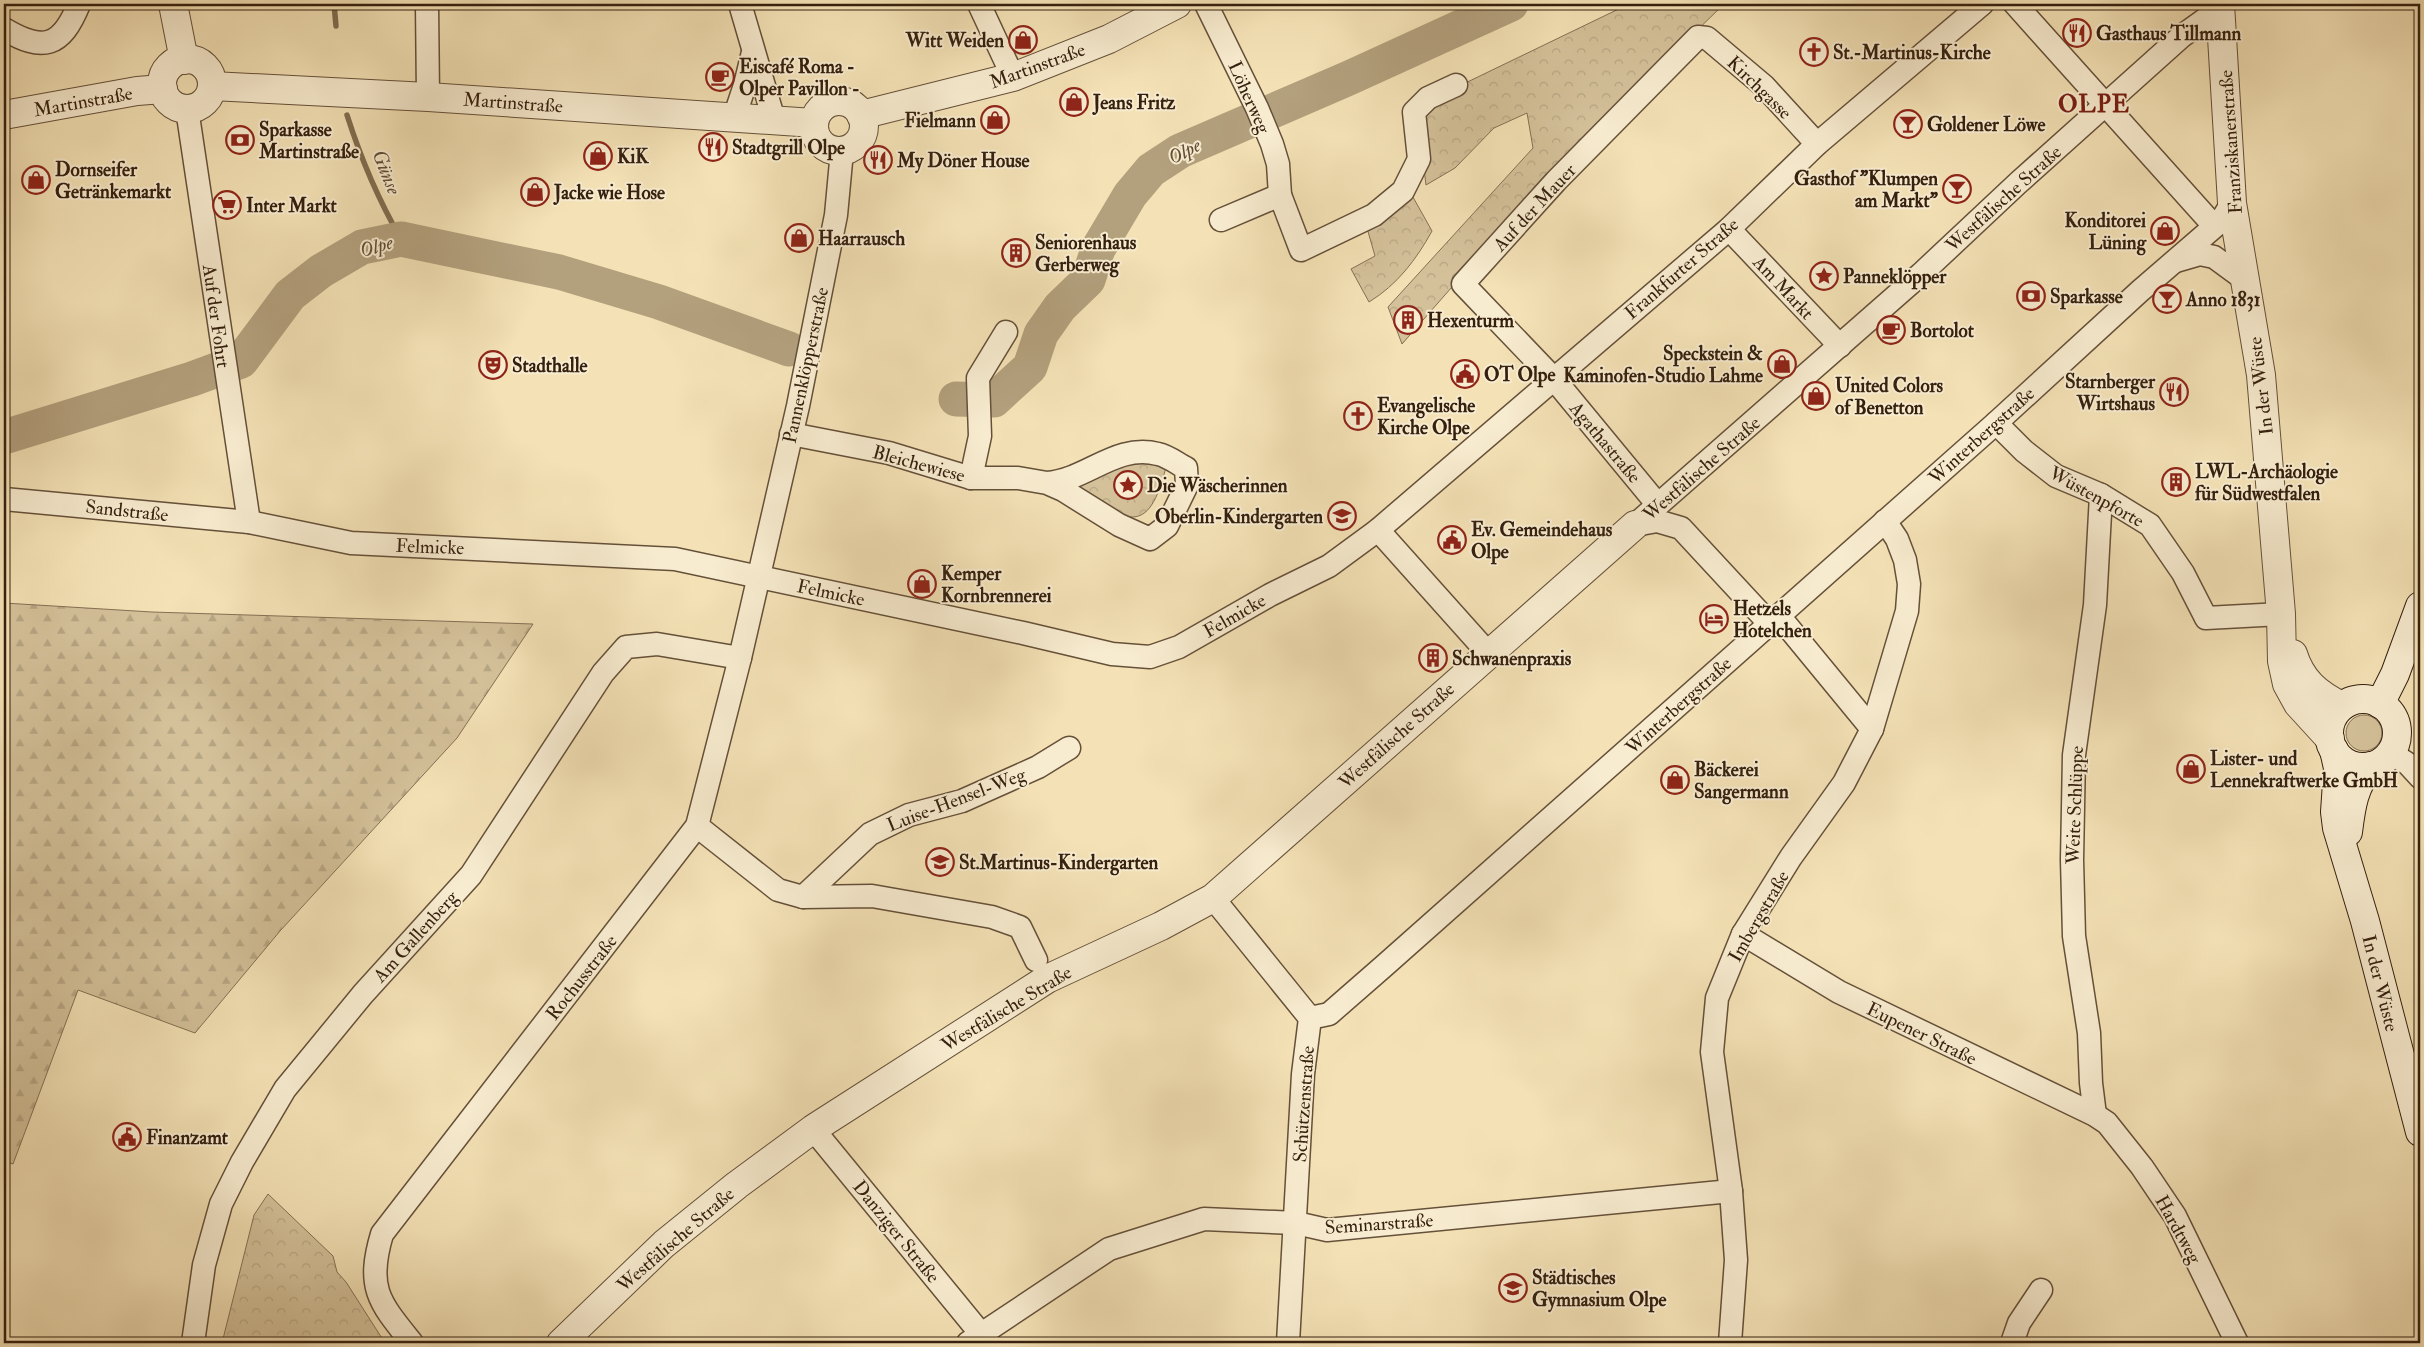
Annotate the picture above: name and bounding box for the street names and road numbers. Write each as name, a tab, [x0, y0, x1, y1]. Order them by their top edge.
street label: Martinstraße	[986, 38, 1088, 94]
street label: Kirchgasse	[1722, 51, 1797, 125]
street label: Löherweg	[1223, 57, 1276, 138]
street label: Franziskanerstraße	[2214, 69, 2248, 215]
street label: Martinstraße	[32, 81, 135, 122]
street label: Martinstraße	[462, 88, 564, 118]
street label: Westfälische Straße	[1940, 140, 2067, 258]
street label: Auf der Mauer	[1487, 159, 1581, 257]
street label: Frankfurter Straße	[1620, 213, 1744, 325]
street label: Am Markt	[1747, 250, 1819, 325]
street label: Auf der Fohrt	[197, 262, 235, 369]
street label: Pannenklöpperstraße	[778, 285, 835, 446]
street label: In der Wüste	[2243, 335, 2279, 436]
street label: Winterbergstraße	[1923, 382, 2040, 490]
street label: Agathastraße	[1564, 396, 1646, 488]
street label: Westfälische Straße	[1637, 411, 1765, 527]
street label: Bleichewiese	[870, 440, 968, 488]
street label: Wüstenpforte	[2044, 461, 2148, 534]
street label: Sandstraße	[84, 495, 170, 527]
street label: Felmicke	[395, 534, 465, 560]
street label: Felmicke	[795, 574, 867, 612]
street label: Felmicke	[1199, 588, 1270, 643]
street label: Winterbergstraße	[1620, 652, 1737, 760]
street label: Westfälische Straße	[1333, 677, 1460, 795]
street label: Weite Schlüppe	[2061, 745, 2090, 866]
street label: Luise-Hensel-Weg	[884, 762, 1030, 837]
street label: Imbergstraße	[1723, 866, 1795, 967]
street label: Am Gallenberg	[368, 885, 464, 988]
street label: Rochusstraße	[541, 930, 623, 1025]
street label: In der Wüste	[2356, 932, 2404, 1034]
street label: Westfälische Straße	[936, 960, 1076, 1058]
street label: Eupener Straße	[1862, 997, 1981, 1072]
street label: Schützenstraße	[1288, 1045, 1320, 1163]
street label: Danziger Straße	[847, 1175, 945, 1288]
street label: Westfälische Straße	[611, 1182, 739, 1298]
street label: Hardtweg	[2150, 1191, 2207, 1269]
street label: Seminarstraße	[1324, 1208, 1434, 1240]

